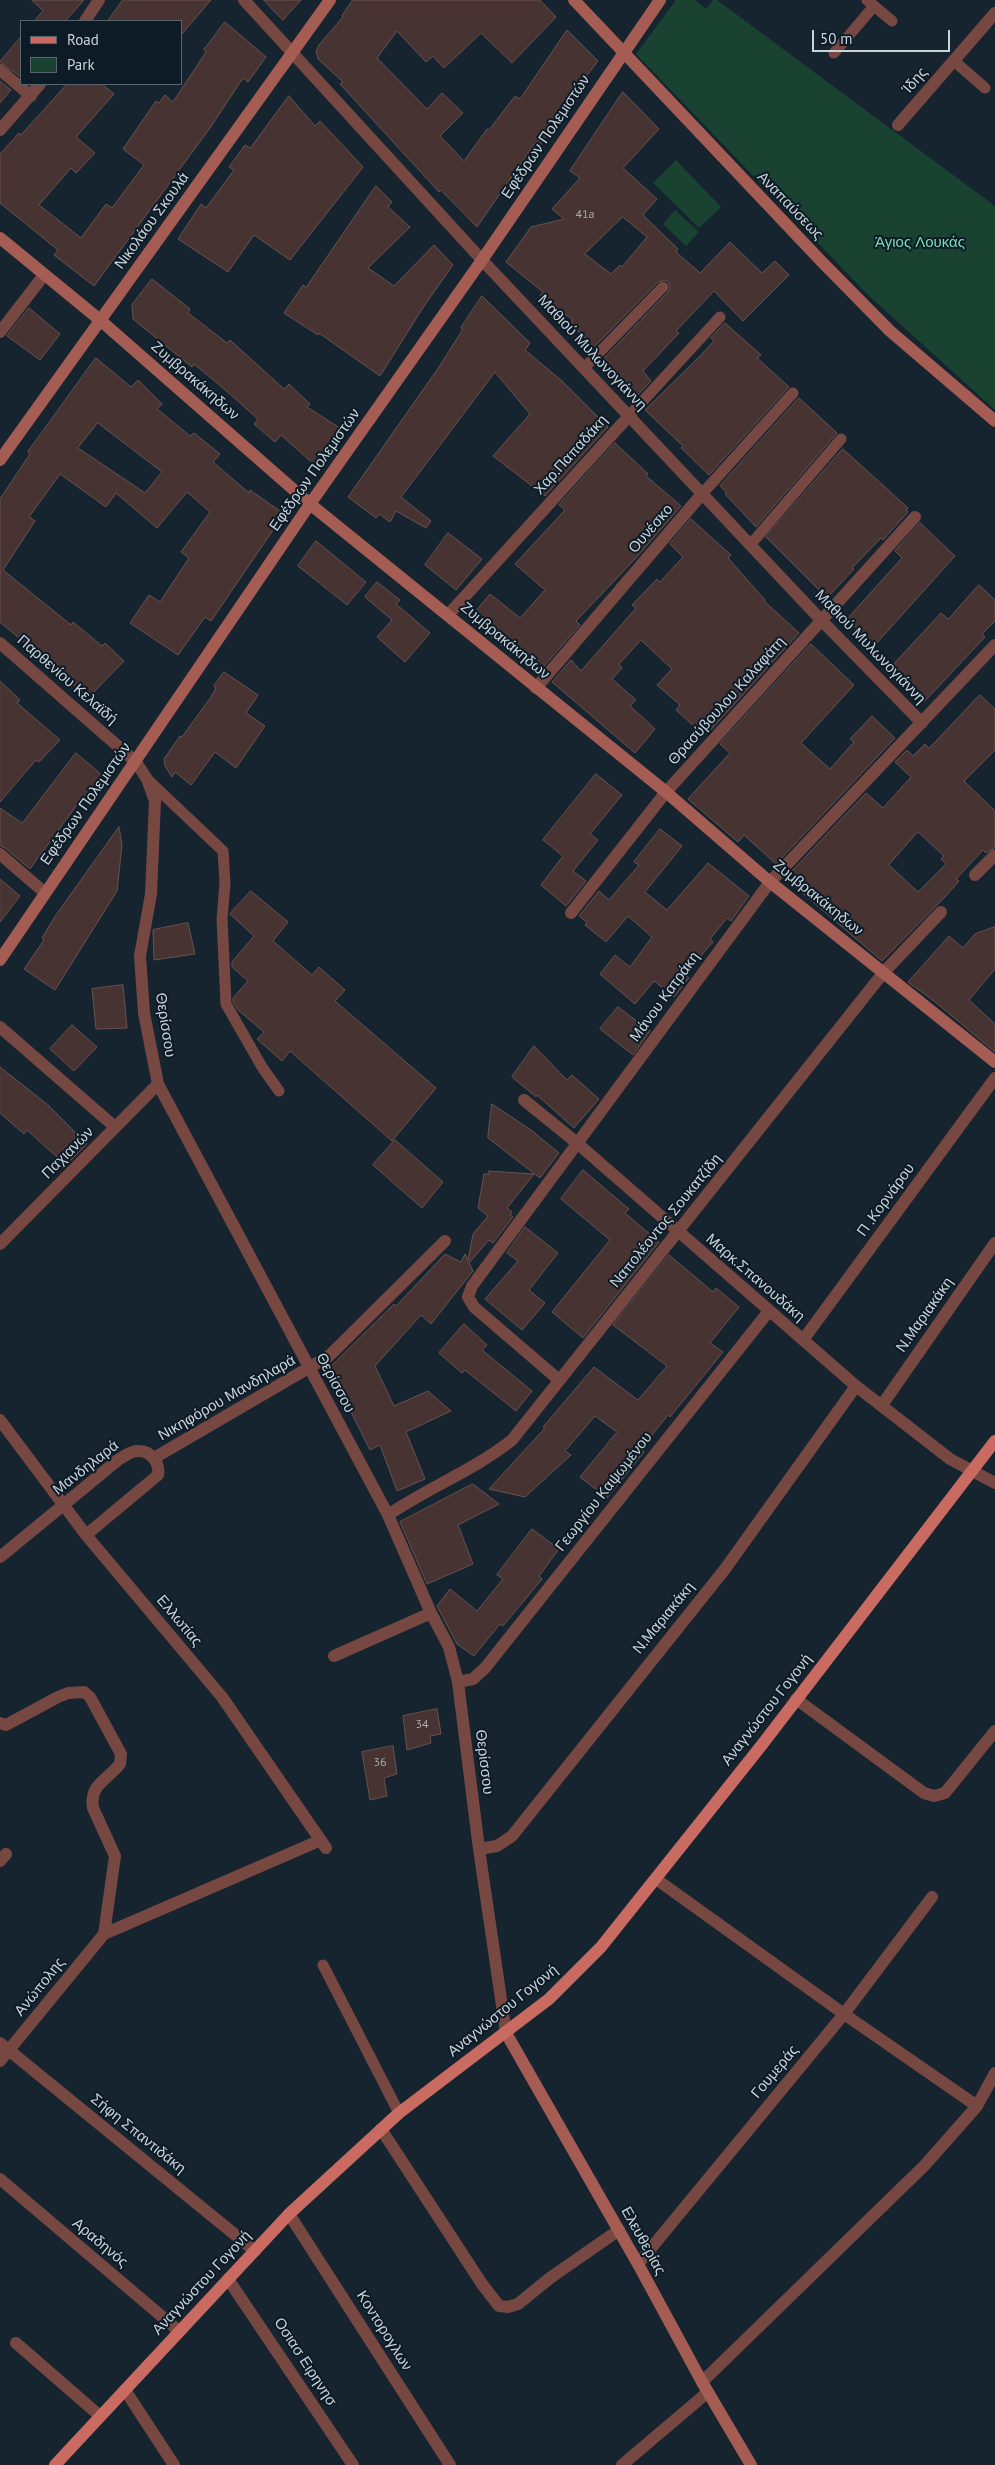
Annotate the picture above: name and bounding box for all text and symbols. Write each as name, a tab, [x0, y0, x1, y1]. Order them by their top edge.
legend	[20, 20, 182, 85]
scale bar	[815, 20, 952, 52]
text: 50 m	[820, 29, 853, 48]
text: Road	[67, 30, 99, 49]
text: Park	[67, 55, 95, 74]
street label: Ίδης	[898, 64, 932, 98]
street label: Εφέδρων Πολεμιστών	[498, 72, 594, 202]
street label: Αναπαύσεως	[753, 168, 827, 244]
street label: Νικολάου Σκουλά	[111, 169, 193, 273]
house number: 41a	[575, 208, 595, 222]
park label: Άγιος Λουκάς	[875, 234, 965, 252]
street label: Μαθιού Μυλωνογιάννη	[534, 291, 650, 415]
street label: Ζυμβρακάκηδων	[147, 338, 243, 424]
street label: Εφέδρων Πολεμιστών	[266, 405, 364, 535]
street label: Χαρ.Παπαδάκη	[530, 411, 612, 499]
street label: Ουνέσκο	[625, 501, 677, 557]
street label: Μαθιού Μυλωνογιάννη	[811, 586, 929, 708]
street label: Ζυμβρακάκηδων	[457, 598, 553, 684]
street label: Παρθενίου Κελαϊδή	[13, 632, 121, 728]
street label: Θρασύβουλου Καλαφάτη	[665, 633, 789, 769]
street label: Εφέδρων Πολεμιστών	[37, 739, 135, 869]
street label: Ζυμβρακάκηδων	[769, 856, 867, 940]
street label: Μάνου Κατράκη	[626, 949, 704, 1045]
street label: Θερίσσου	[151, 991, 179, 1059]
street label: Παχιανών	[38, 1123, 98, 1183]
street label: Ναπολέοντος Σουκατζίδη	[606, 1150, 726, 1292]
street label: Π .Κορνάρου	[853, 1160, 919, 1240]
street label: Μαρκ.Σπανουδάκη	[702, 1230, 808, 1326]
street label: Ν.Μαριακάκη	[893, 1274, 957, 1356]
street label: Θερίσσου	[312, 1350, 358, 1416]
street label: Νικηφόρου Μανδηλαρά	[155, 1351, 299, 1445]
street label: Γεωργίου Καψωμένου	[552, 1429, 656, 1555]
street label: Μανδηλαρά	[50, 1437, 122, 1499]
street label: Ν.Μαριακάκη	[629, 1578, 699, 1658]
street label: Ελλωτίας	[152, 1592, 206, 1650]
street label: Αναγνώστου Γογονή	[718, 1651, 816, 1769]
house number: 34	[415, 1718, 429, 1732]
street label: Θερίσσου	[471, 1729, 497, 1795]
house number: 36	[373, 1756, 387, 1770]
street label: Ανώπολης	[11, 1954, 69, 2020]
street label: Αναγνώστου Γογονή	[444, 1961, 562, 2061]
street label: Γουμεράς	[747, 2042, 803, 2102]
street label: Σήφη Σπαντιδάκη	[87, 2090, 189, 2178]
street label: Ελευθερίας	[617, 2204, 669, 2278]
street label: Αραδηνός	[69, 2215, 131, 2271]
street label: Αναγνώστου Γογονή	[149, 2227, 255, 2339]
street label: Κοντορογλων	[352, 2288, 416, 2374]
street label: Οσιασ Ειρηνησ	[270, 2315, 340, 2409]

